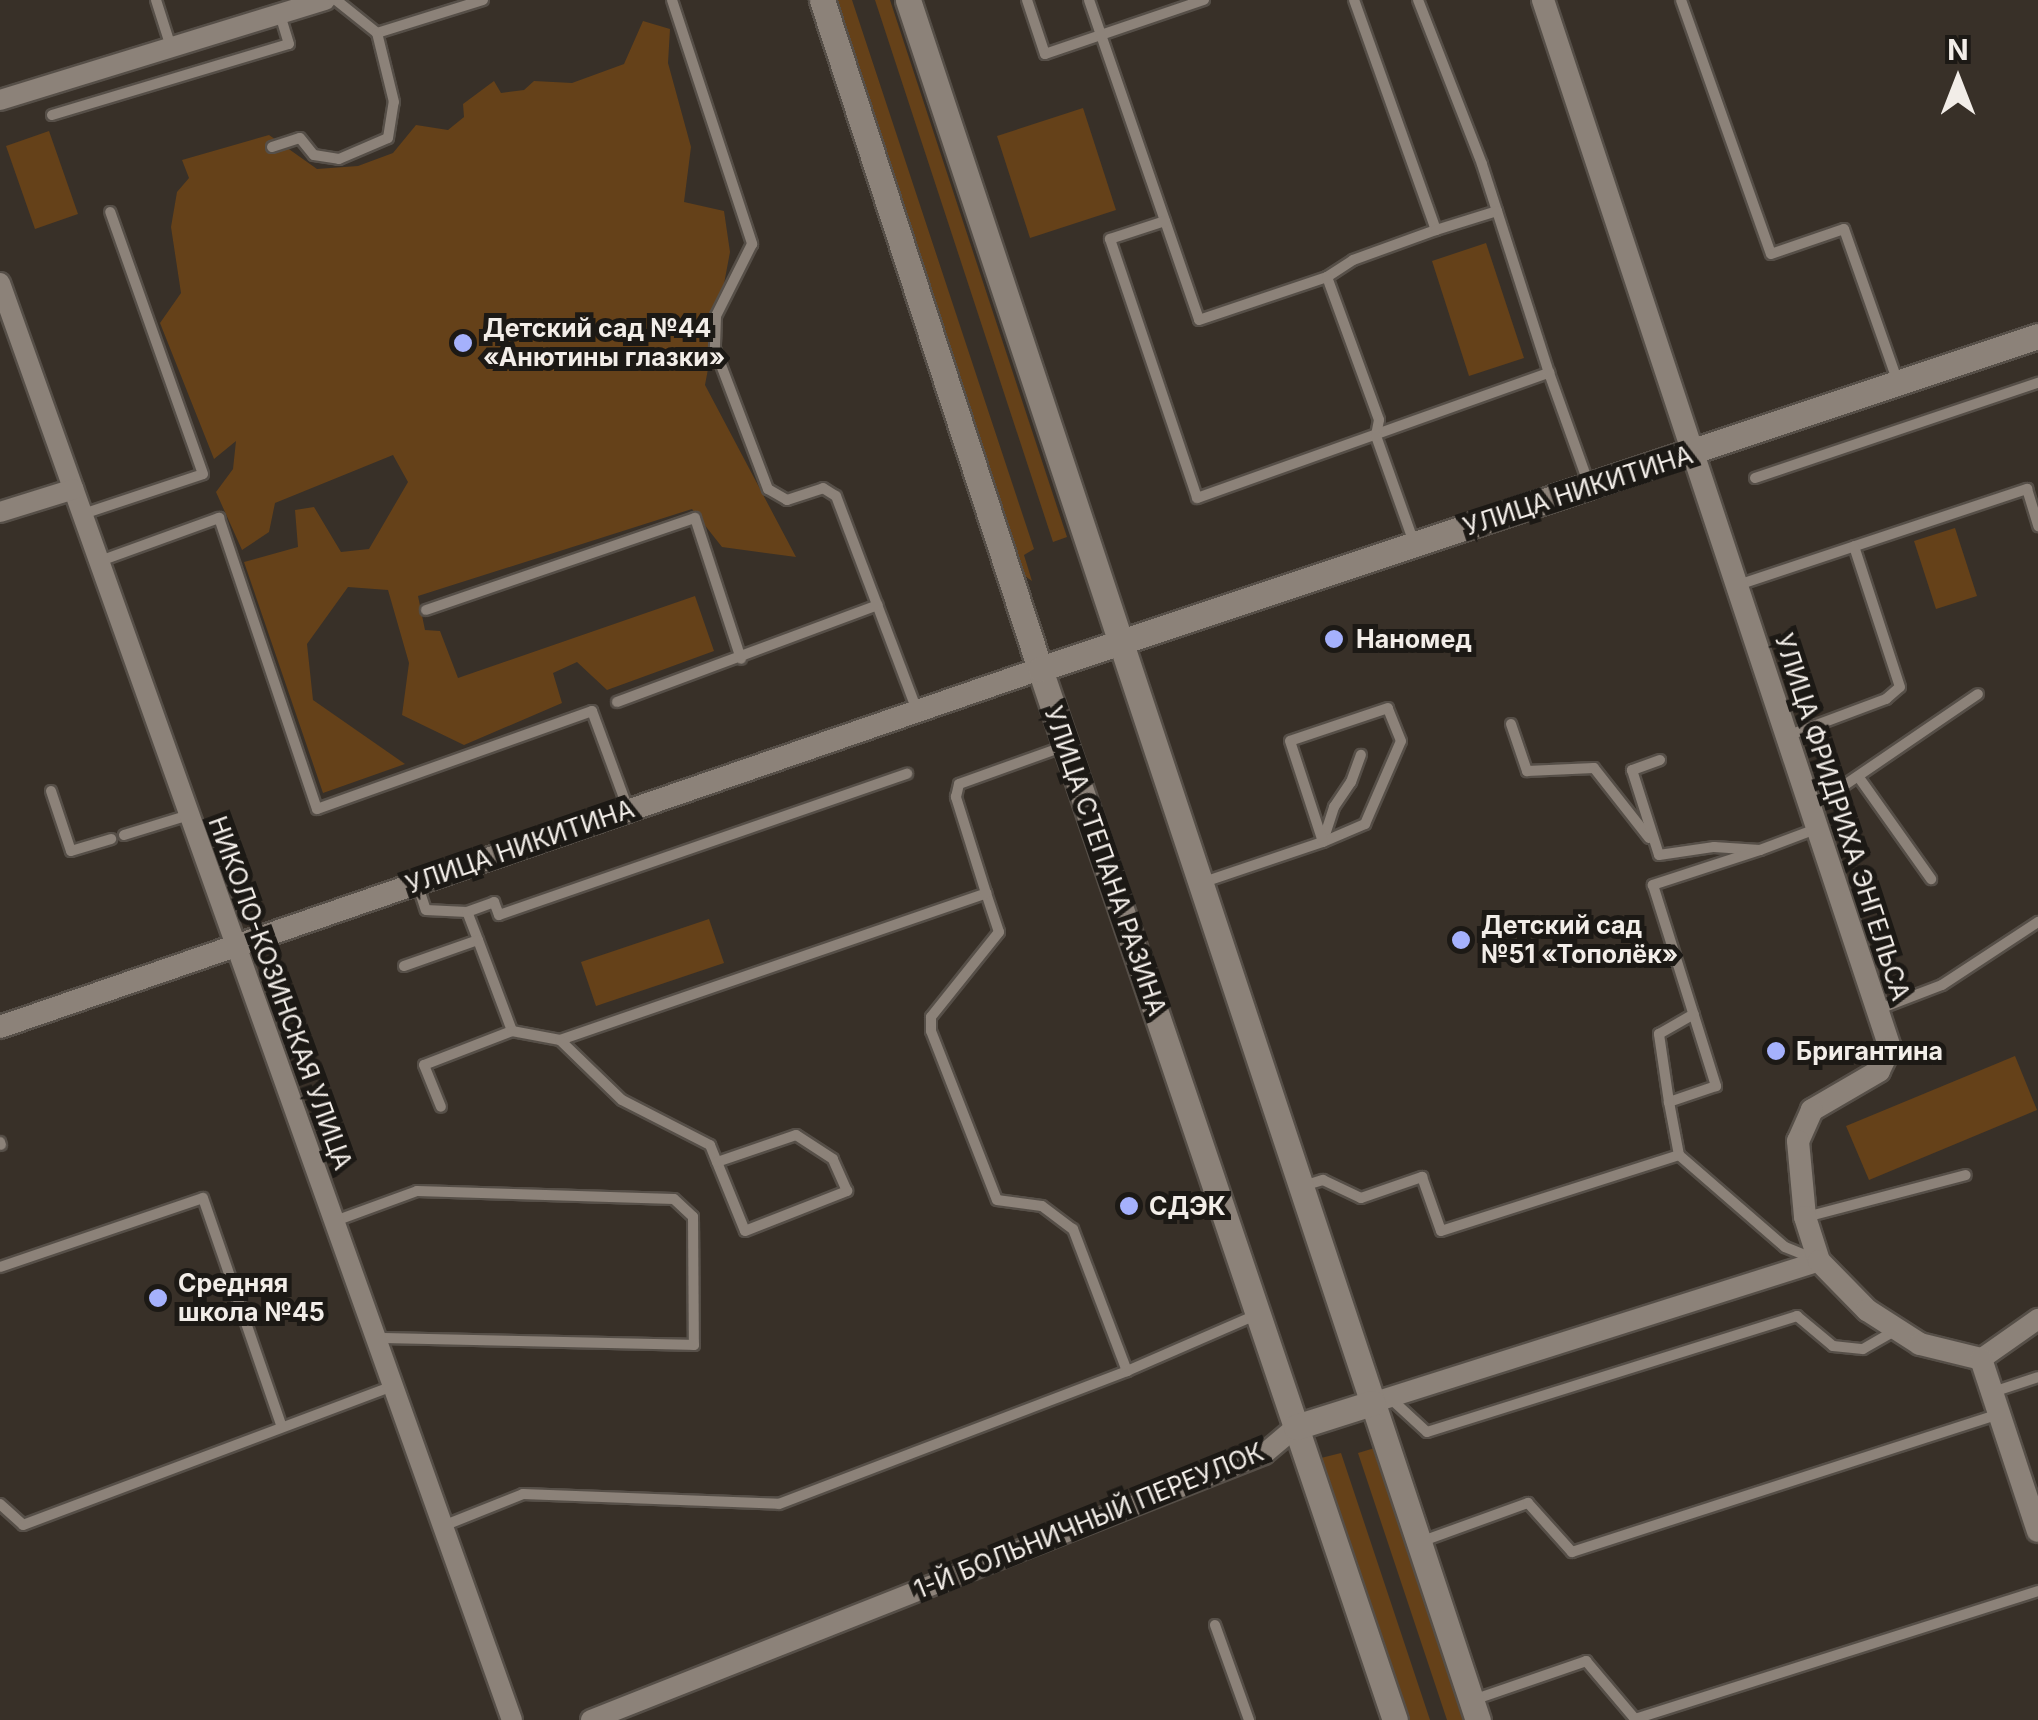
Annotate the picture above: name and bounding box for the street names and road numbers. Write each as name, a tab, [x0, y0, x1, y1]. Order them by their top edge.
street label: УЛИЦА НИКИТИНА	[1460, 440, 1696, 542]
street label: УЛИЦА ФРИДРИХА ЭНГЕЛЬСА	[1768, 630, 1916, 1004]
street label: УЛИЦА СТЕПАНА РАЗИНА	[1038, 702, 1172, 1020]
street label: УЛИЦА НИКИТИНА	[402, 794, 638, 900]
street label: НИКОЛО-КОЗИНСКАЯ УЛИЦА	[202, 812, 358, 1174]
street label: 1-Й БОЛЬНИЧНЫЙ ПЕРЕУЛОК	[910, 1437, 1268, 1605]

